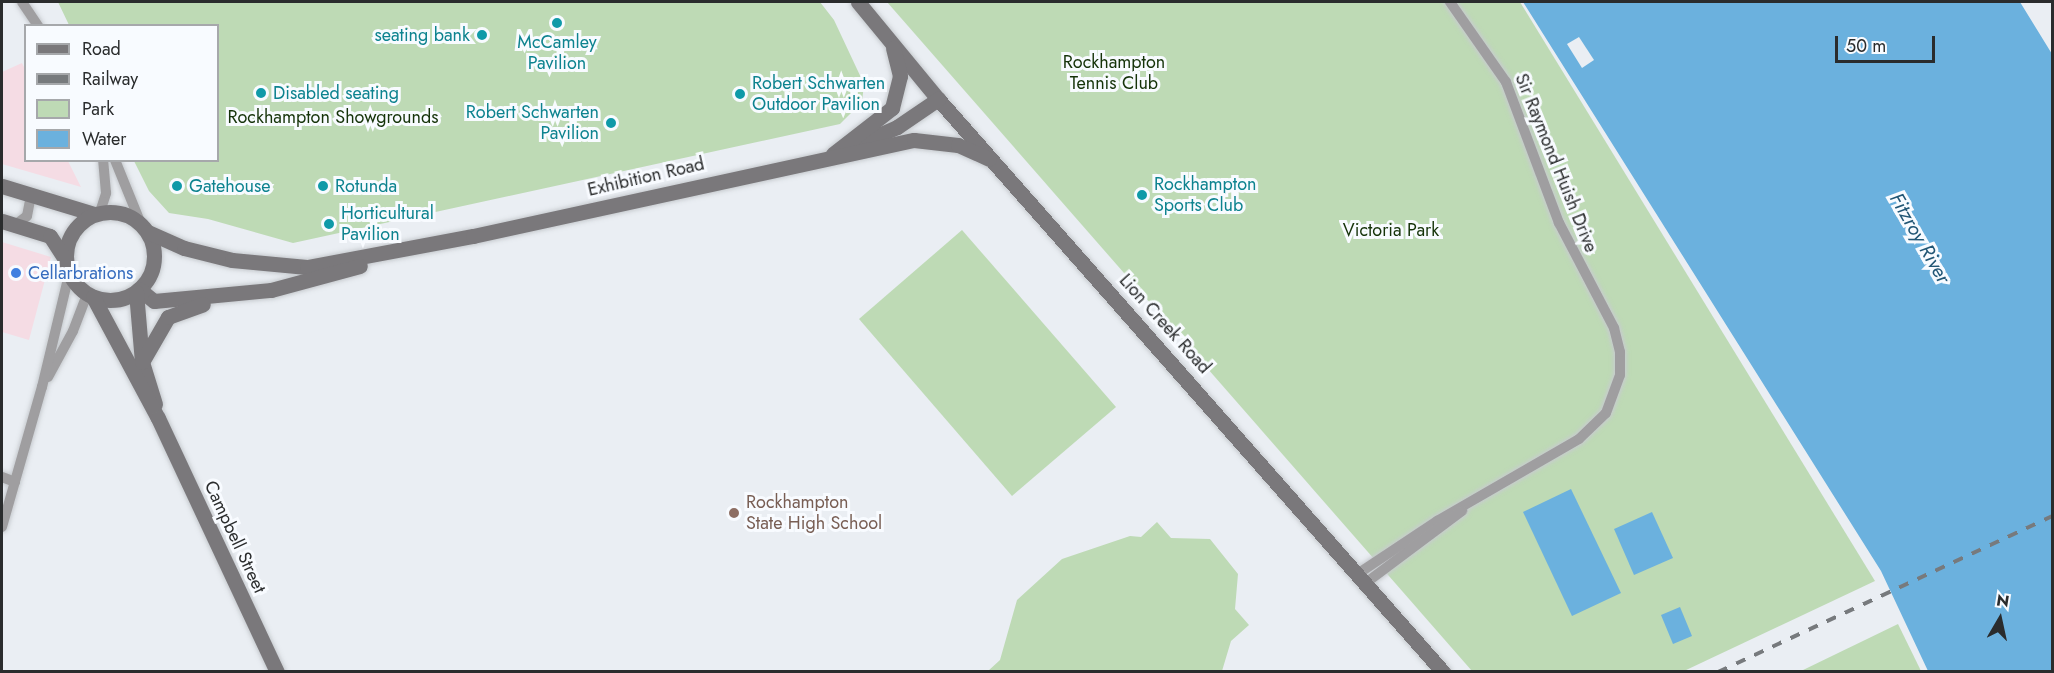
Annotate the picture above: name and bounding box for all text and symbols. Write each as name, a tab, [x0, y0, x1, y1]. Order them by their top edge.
marker: McCamley Pavilion	[550, 16, 564, 30]
legend	[24, 24, 219, 162]
place label: seating bank	[374, 24, 470, 46]
scale bar	[1838, 24, 1938, 62]
marker: seating bank	[475, 28, 489, 42]
place label: McCamley Pavilion	[517, 32, 597, 74]
text: 50 m	[1846, 33, 1886, 59]
text: Road	[82, 36, 121, 62]
park label: Rockhampton Tennis Club	[1063, 52, 1165, 94]
text: Railway	[82, 66, 138, 92]
street label: Sir Raymond Huish Drive	[1510, 71, 1602, 255]
place label: Robert Schwarten Outdoor Pavilion	[752, 73, 885, 116]
place label: Disabled seating	[273, 82, 399, 104]
marker: Disabled seating	[254, 86, 268, 100]
marker: Robert Schwarten Outdoor Pavilion	[733, 87, 747, 101]
text: Park	[82, 96, 114, 122]
place label: Robert Schwarten Pavilion	[466, 102, 599, 144]
park label: Rockhampton Showgrounds	[227, 106, 439, 128]
marker: Robert Schwarten Pavilion	[604, 116, 618, 130]
text: Water	[82, 126, 126, 152]
street label: Exhibition Road	[586, 153, 706, 201]
place label: Rockhampton Sports Club	[1154, 174, 1256, 216]
place label: Gatehouse	[189, 175, 270, 197]
place label: Rotunda	[335, 175, 397, 197]
marker: Gatehouse	[170, 179, 184, 193]
marker: Rotunda	[316, 179, 330, 193]
marker: Rockhampton Sports Club	[1135, 188, 1149, 202]
water label: Fitzroy River	[1885, 189, 1955, 287]
place label: Horticultural Pavilion	[341, 203, 434, 246]
marker: Horticultural Pavilion	[322, 217, 336, 231]
park label: Victoria Park	[1343, 219, 1439, 241]
place label: Cellarbrations	[28, 262, 133, 284]
marker: Cellarbrations	[9, 266, 23, 280]
street label: Lion Creek Road	[1115, 270, 1215, 378]
street label: Campbell Street	[200, 477, 270, 597]
place label: Rockhampton State High School	[746, 492, 882, 534]
marker: Rockhampton State High School	[727, 506, 741, 520]
text: N	[1995, 588, 2011, 613]
north arrow	[1970, 589, 2030, 649]

